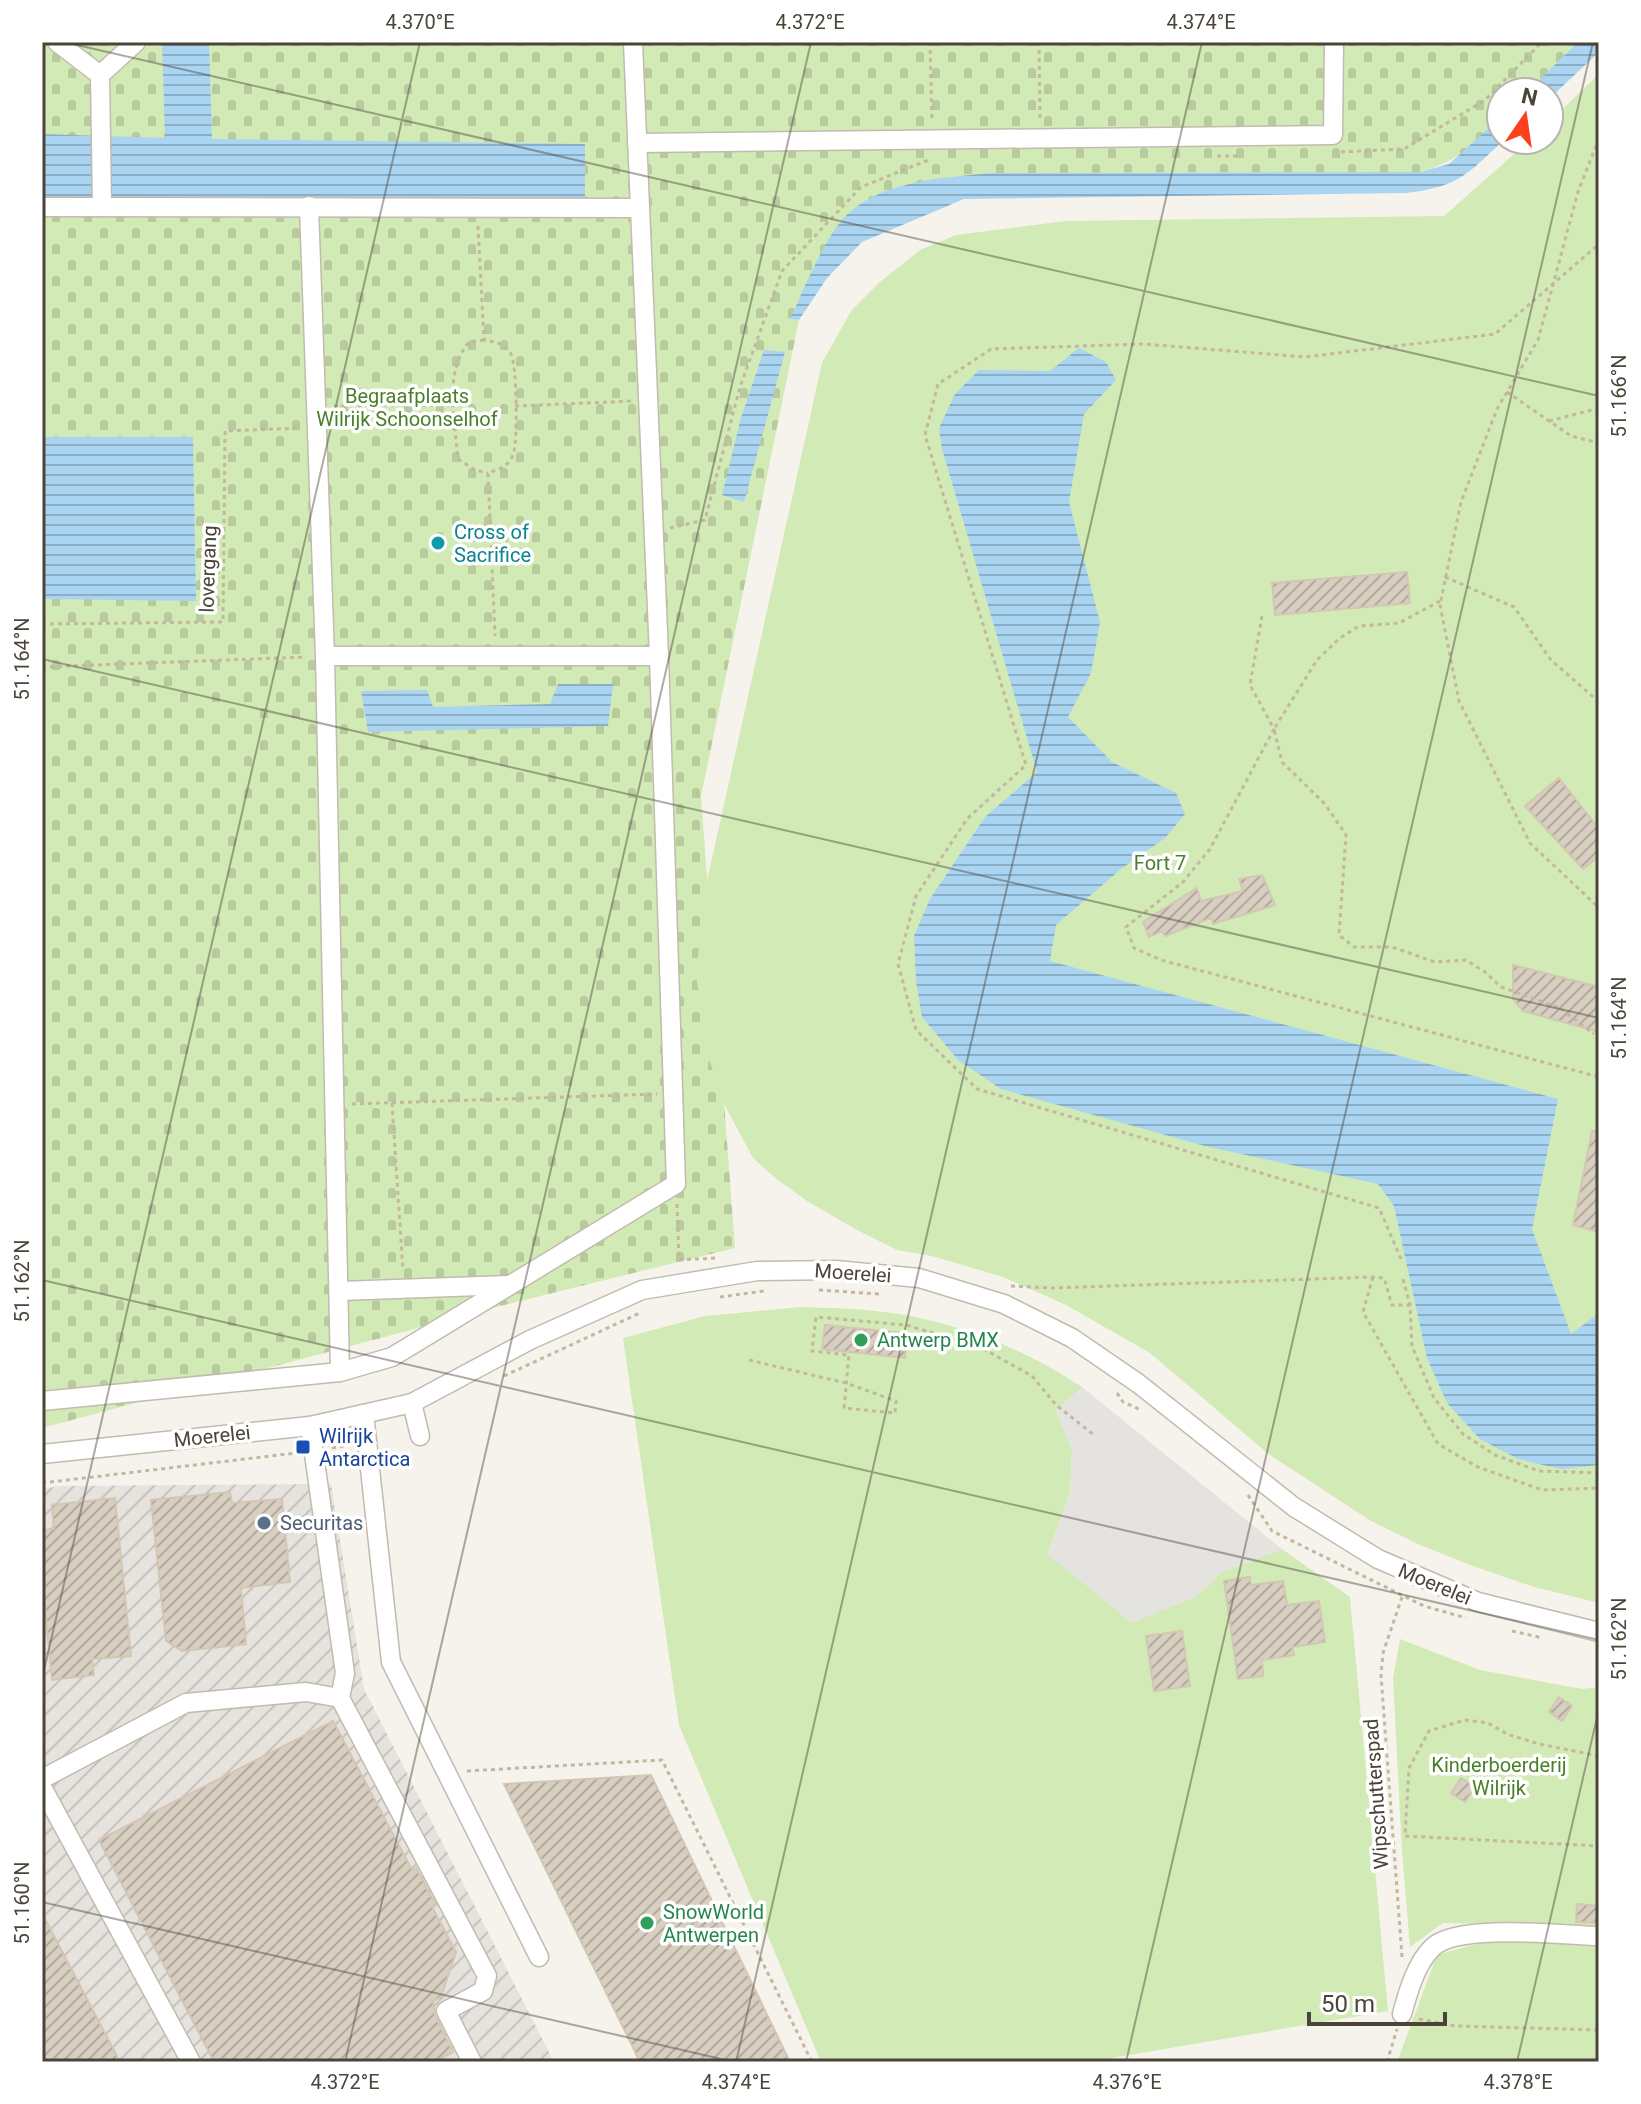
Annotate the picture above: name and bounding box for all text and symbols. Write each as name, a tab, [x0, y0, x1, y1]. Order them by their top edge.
text: 4.370°E	[385, 10, 455, 34]
text: 4.372°E	[775, 10, 845, 34]
text: 4.374°E	[1166, 10, 1236, 34]
north arrow	[1485, 76, 1565, 156]
text: N	[1519, 83, 1540, 111]
text: 51.166°N	[1607, 354, 1631, 438]
park label: Begraafplaats Wilrijk Schoonselhof	[316, 384, 498, 431]
place label: Cross of Sacrifice	[454, 520, 531, 567]
street label: lovergang	[194, 525, 222, 613]
marker: Cross of Sacrifice	[429, 534, 447, 552]
text: 51.164°N	[10, 617, 34, 701]
park label: Fort 7	[1134, 851, 1186, 875]
text: 51.164°N	[1607, 976, 1631, 1060]
text: 51.162°N	[10, 1239, 34, 1323]
street label: Moerelei	[814, 1258, 892, 1288]
place label: Antwerp BMX	[877, 1328, 999, 1352]
marker: Antwerp BMX	[852, 1331, 870, 1349]
street label: Moerelei	[172, 1420, 252, 1452]
place label: Wilrijk Antarctica	[319, 1424, 410, 1471]
marker: Wilrijk Antarctica	[294, 1438, 312, 1456]
place label: Securitas	[280, 1511, 363, 1535]
marker: Securitas	[255, 1514, 273, 1532]
street label: Moerelei	[1395, 1558, 1475, 1610]
text: 51.162°N	[1607, 1597, 1631, 1681]
street label: Wipschutterspad	[1359, 1718, 1393, 1870]
park label: Kinderboerderij Wilrijk	[1431, 1753, 1567, 1800]
text: 51.160°N	[10, 1861, 34, 1945]
place label: SnowWorld Antwerpen	[663, 1900, 764, 1947]
marker: SnowWorld Antwerpen	[638, 1914, 656, 1932]
scale bar	[1309, 1976, 1445, 2026]
text: 50 m	[1321, 1990, 1375, 2018]
text: 4.372°E	[310, 2070, 380, 2094]
text: 4.374°E	[701, 2070, 771, 2094]
text: 4.376°E	[1092, 2070, 1162, 2094]
text: 4.378°E	[1483, 2070, 1553, 2094]

